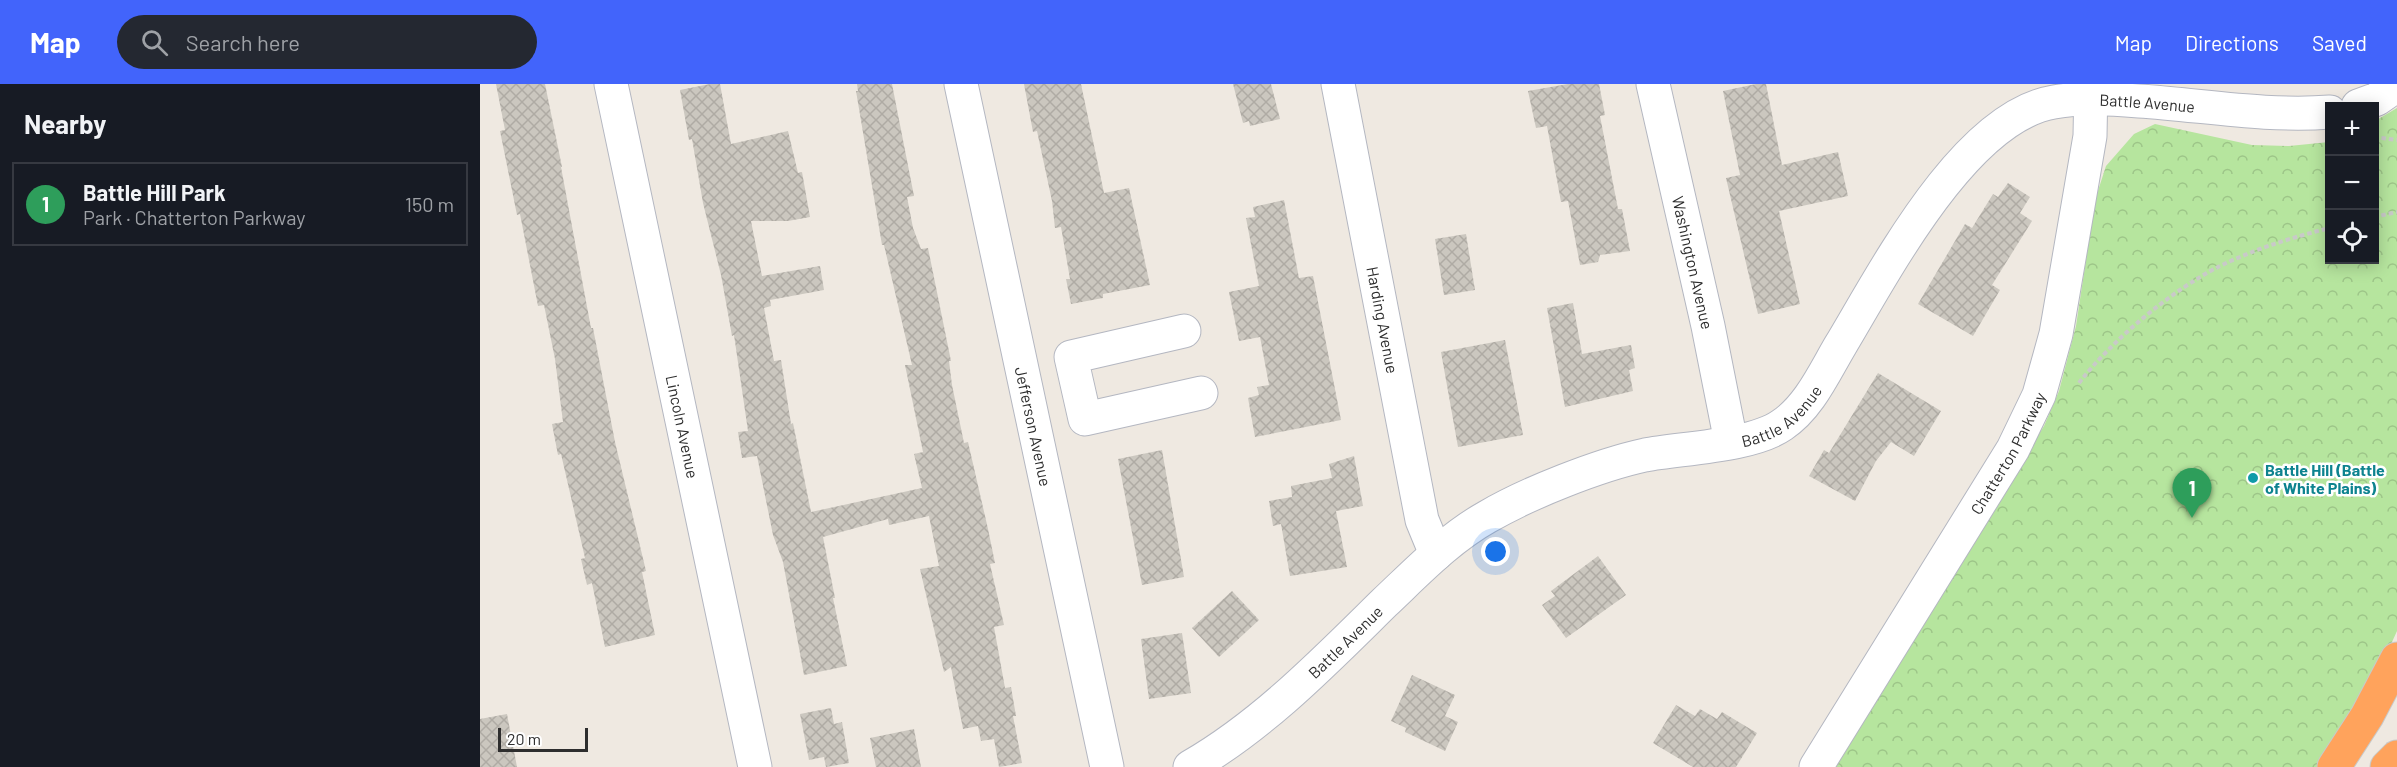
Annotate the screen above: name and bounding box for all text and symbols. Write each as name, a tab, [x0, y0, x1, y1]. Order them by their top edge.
search box	[117, 15, 537, 69]
text: Map	[30, 25, 81, 59]
icon: search	[138, 26, 171, 59]
text: Search here	[186, 29, 300, 55]
text: Map	[2115, 30, 2152, 55]
text: Directions	[2185, 30, 2279, 55]
text: Saved	[2312, 30, 2367, 55]
street label: Battle Avenue	[2099, 89, 2196, 115]
map controls	[2325, 102, 2379, 264]
button: +	[2325, 102, 2379, 156]
text: Nearby	[24, 108, 106, 139]
button: −	[2325, 156, 2379, 210]
text: Battle Hill Park	[83, 179, 226, 205]
text: 1	[42, 192, 49, 216]
text: 150 m	[405, 192, 454, 216]
street label: Washington Avenue	[1669, 194, 1718, 331]
text: Park · Chatterton Parkway	[83, 205, 306, 229]
button: locate	[2325, 210, 2379, 264]
street label: Harding Avenue	[1364, 265, 1403, 375]
street label: Jefferson Avenue	[1012, 365, 1056, 488]
street label: Lincoln Avenue	[663, 373, 703, 480]
street label: Battle Avenue	[1739, 381, 1825, 450]
street label: Chatterton Parkway	[1966, 388, 2049, 517]
place label: Battle Hill (Battle of White Plains)	[2265, 460, 2385, 497]
pin: 1	[2172, 468, 2212, 518]
marker: Battle Hill (Battle of White Plains)	[2246, 471, 2260, 485]
your location	[1481, 537, 1510, 566]
street label: Battle Avenue	[1304, 601, 1386, 682]
scale bar	[498, 725, 588, 752]
text: 20 m	[507, 729, 541, 748]

